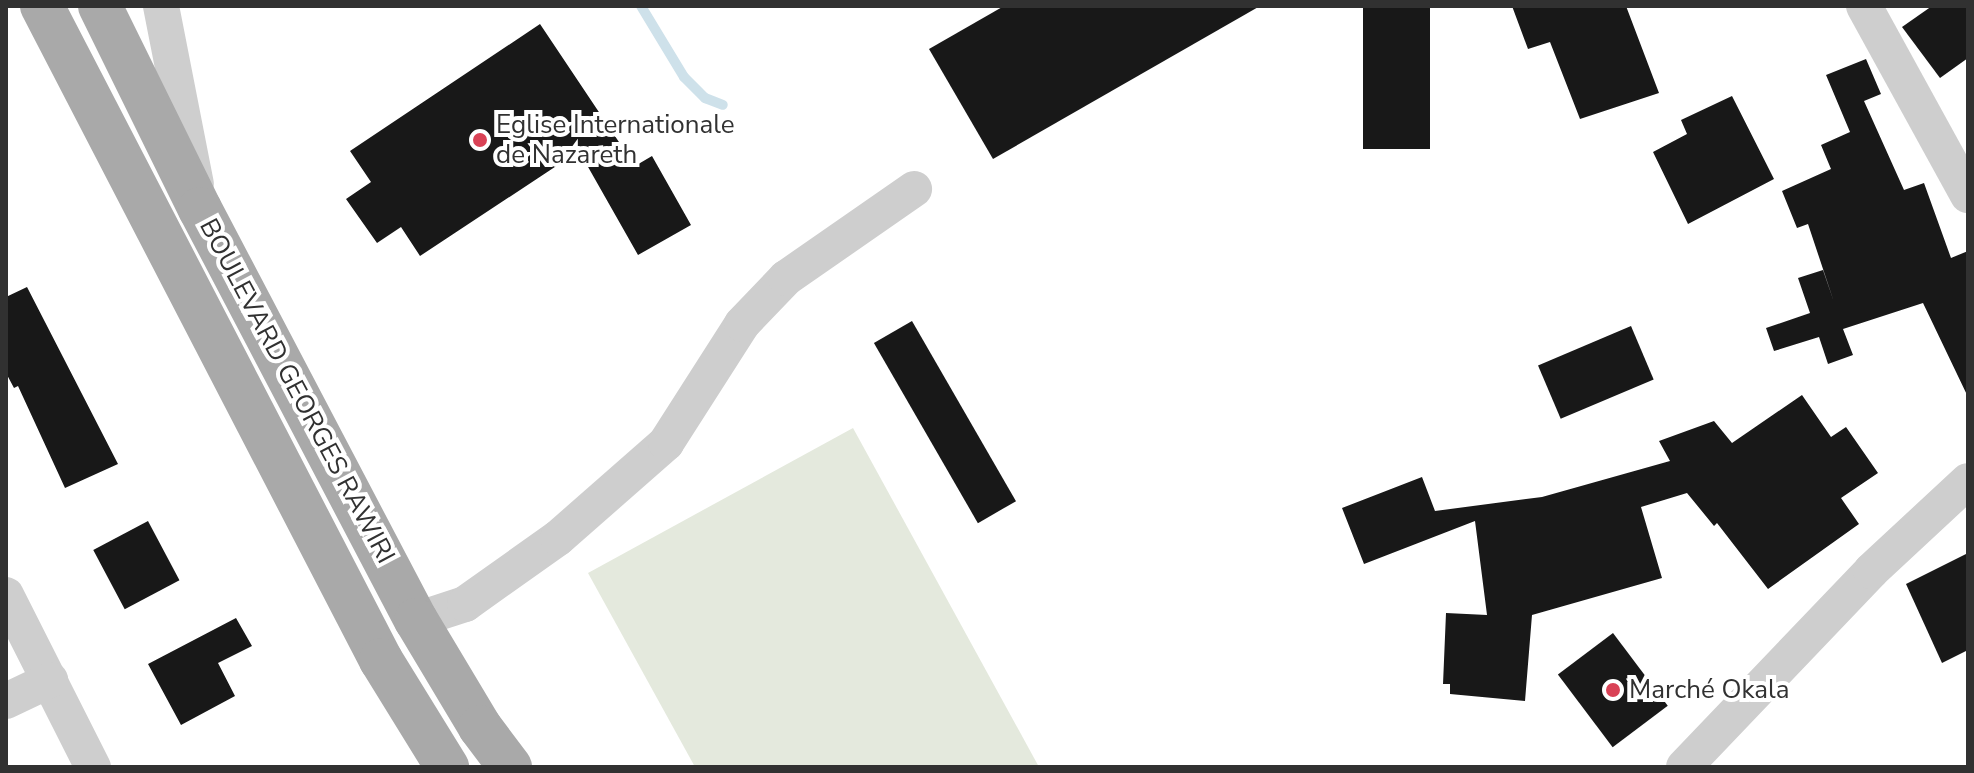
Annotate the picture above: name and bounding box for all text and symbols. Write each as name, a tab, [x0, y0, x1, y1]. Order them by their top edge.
place label: Eglise Internationale de Nazareth	[496, 109, 735, 170]
marker: Eglise Internationale de Nazareth	[471, 131, 489, 149]
street label: BOULEVARD GEORGES RAWIRI	[193, 213, 401, 569]
place label: Marché Okala	[1629, 674, 1790, 706]
marker: Marché Okala	[1604, 681, 1622, 699]

